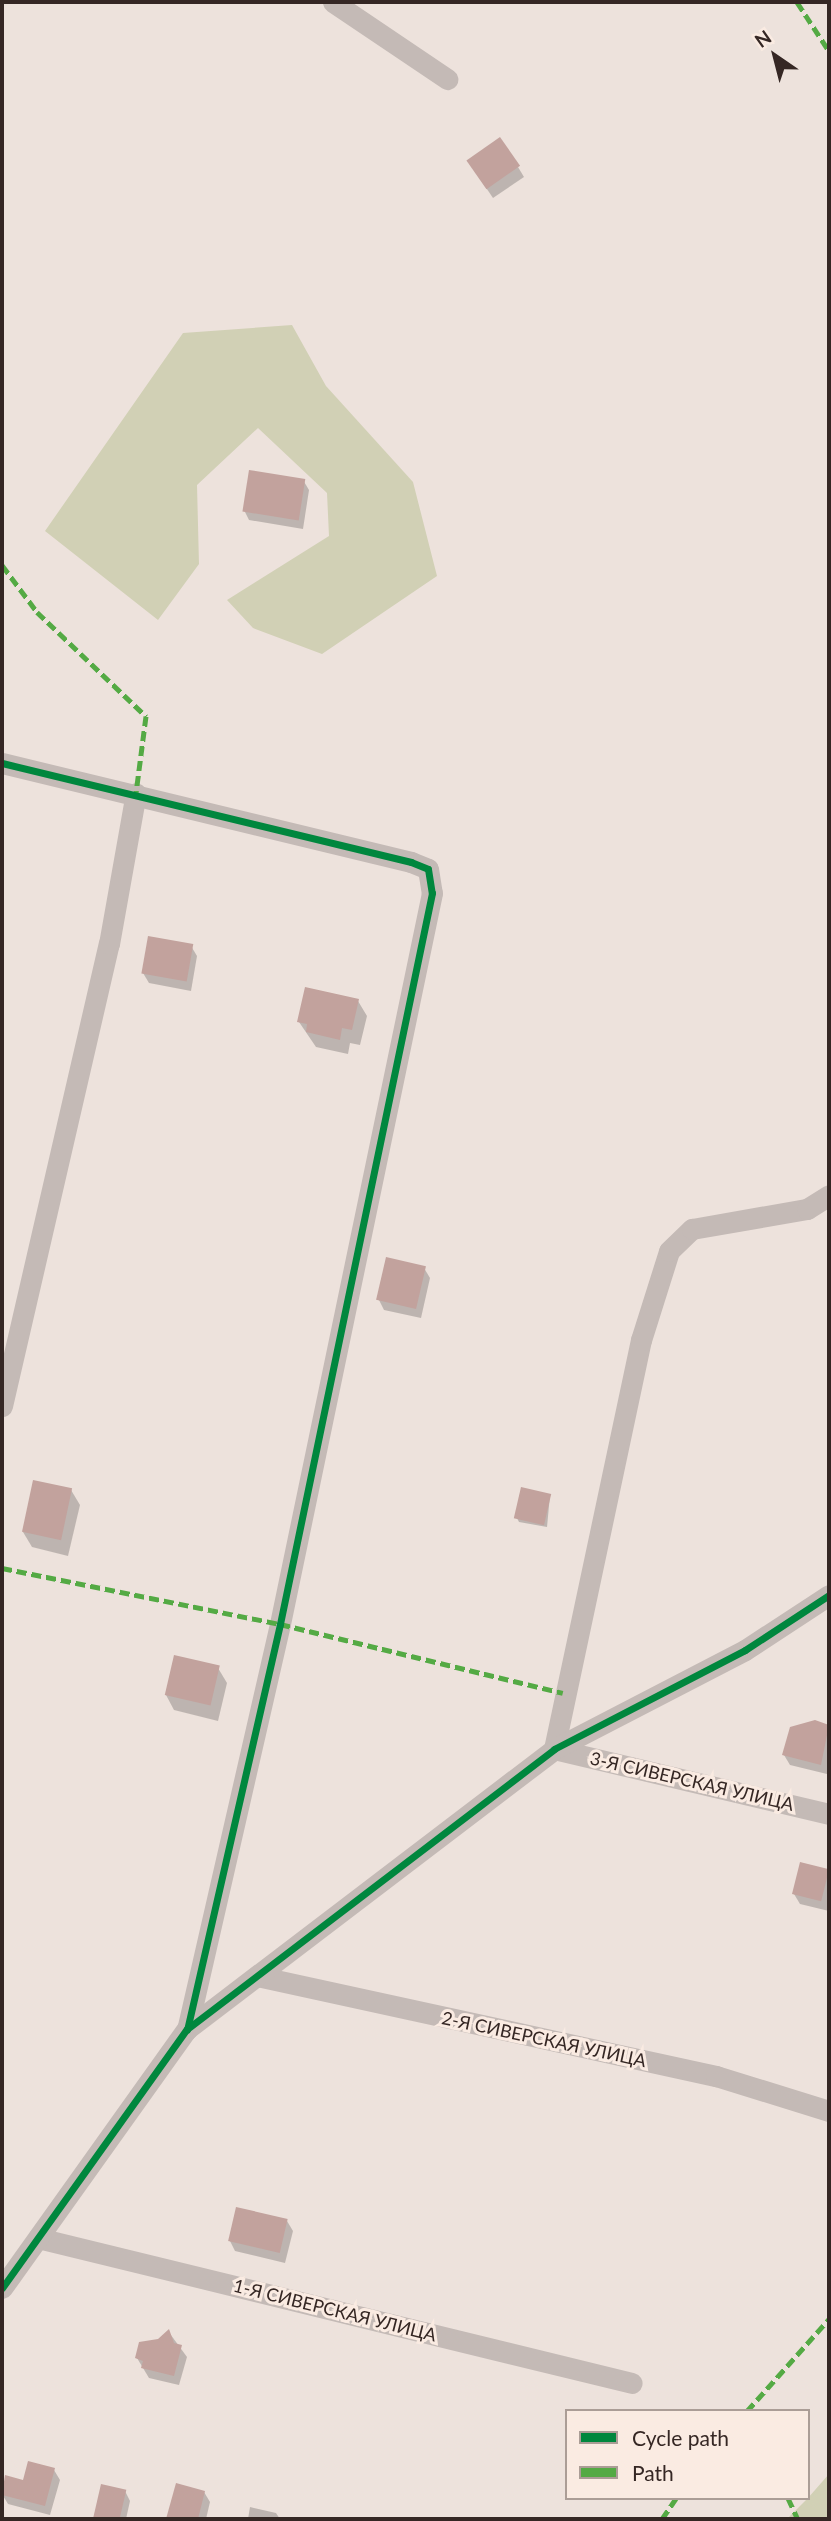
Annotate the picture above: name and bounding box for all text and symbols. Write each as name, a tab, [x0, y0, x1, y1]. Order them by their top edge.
north arrow	[740, 21, 810, 91]
text: N	[750, 25, 775, 52]
street label: 3-Я СИВЕРСКАЯ УЛИЦА	[588, 1747, 796, 1815]
street label: 2-Я СИВЕРСКАЯ УЛИЦА	[440, 2007, 648, 2071]
street label: 1-Я СИВЕРСКАЯ УЛИЦА	[231, 2274, 439, 2346]
legend	[565, 2409, 810, 2500]
text: Cycle path	[632, 2425, 729, 2450]
text: Path	[632, 2460, 674, 2485]

